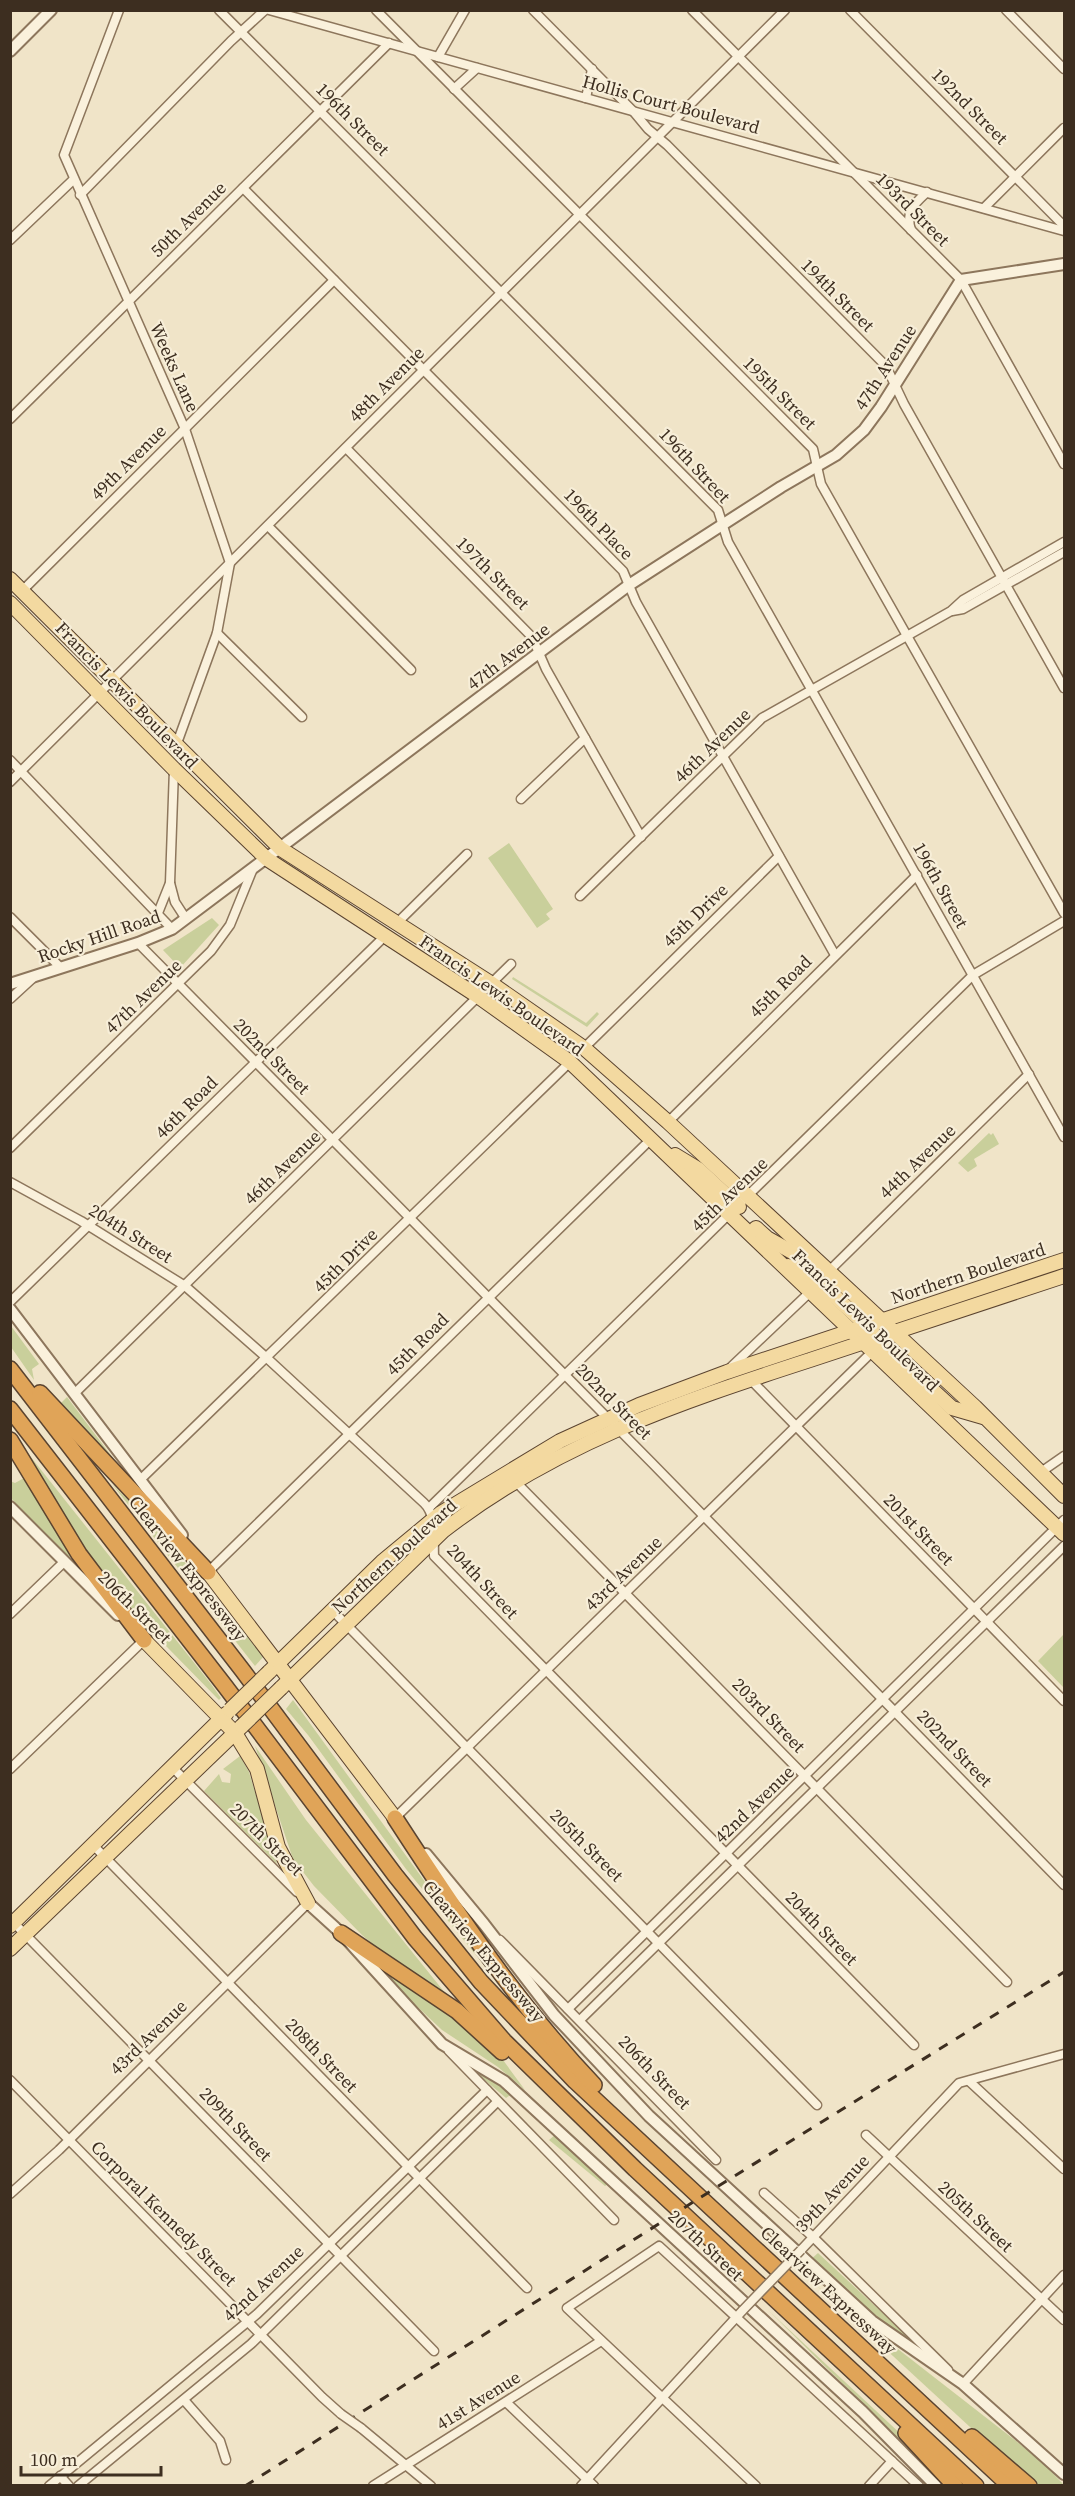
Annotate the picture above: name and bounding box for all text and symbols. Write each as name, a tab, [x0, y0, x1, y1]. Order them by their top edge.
street label: 192nd Street	[926, 62, 1014, 150]
street label: Hollis Court Boulevard	[580, 68, 762, 140]
street label: 196th Street	[311, 77, 395, 161]
street label: 193rd Street	[870, 166, 956, 252]
street label: 50th Avenue	[145, 176, 231, 262]
street label: 194th Street	[796, 253, 880, 337]
street label: Weeks Lane	[144, 318, 206, 416]
street label: 47th Avenue	[848, 319, 922, 415]
street label: 48th Avenue	[343, 341, 429, 427]
street label: 195th Street	[738, 351, 822, 435]
street label: 49th Avenue	[85, 419, 171, 505]
street label: 196th Street	[654, 422, 736, 508]
street label: 196th Place	[558, 483, 640, 565]
street label: 197th Street	[451, 531, 535, 615]
street label: Francis Lewis Boulevard	[50, 616, 204, 774]
street label: 47th Avenue	[461, 617, 555, 695]
street label: 46th Avenue	[668, 702, 756, 788]
street label: 196th Street	[907, 838, 975, 932]
street label: 45th Drive	[657, 877, 733, 953]
street label: Rocky Hill Road	[34, 903, 164, 969]
street label: Francis Lewis Boulevard	[415, 929, 589, 1061]
street label: 45th Road	[743, 949, 817, 1023]
street label: 47th Avenue	[99, 953, 187, 1039]
street label: 202nd Street	[228, 1012, 316, 1100]
street label: 46th Road	[149, 1070, 223, 1144]
street label: 44th Avenue	[873, 1118, 961, 1204]
street label: 46th Avenue	[238, 1124, 326, 1210]
street label: 45th Avenue	[685, 1151, 773, 1237]
street label: 204th Street	[84, 1197, 178, 1269]
street label: 45th Drive	[307, 1222, 383, 1298]
street label: Northern Boulevard	[888, 1236, 1048, 1310]
street label: Francis Lewis Boulevard	[787, 1243, 945, 1397]
street label: 45th Road	[380, 1307, 454, 1381]
street label: 202nd Street	[570, 1357, 658, 1445]
street label: 201st Street	[878, 1487, 960, 1571]
street label: Clearview Expressway	[123, 1490, 253, 1647]
street label: Northern Boulevard	[326, 1493, 462, 1619]
street label: 43rd Avenue	[579, 1530, 667, 1616]
street label: 204th Street	[442, 1538, 524, 1624]
street label: 206th Street	[93, 1565, 177, 1649]
street label: 203rd Street	[727, 1672, 811, 1758]
street label: 202nd Street	[912, 1704, 998, 1792]
street label: 42nd Avenue	[708, 1759, 800, 1849]
street label: 207th Street	[225, 1797, 309, 1881]
street label: 205th Street	[545, 1803, 629, 1887]
street label: Clearview Expressway	[417, 1875, 551, 2028]
street label: 204th Street	[780, 1885, 864, 1971]
street label: 43rd Avenue	[104, 1994, 192, 2080]
street label: 208th Street	[280, 2012, 364, 2098]
street label: 206th Street	[613, 2029, 697, 2115]
street label: 209th Street	[194, 2081, 278, 2167]
street label: Corporal Kennedy Street	[85, 2134, 243, 2292]
street label: 39th Avenue	[789, 2149, 875, 2237]
street label: 205th Street	[933, 2175, 1019, 2257]
street label: 207th Street	[663, 2204, 749, 2286]
street label: Clearview Expressway	[755, 2220, 903, 2360]
street label: 42nd Avenue	[217, 2239, 309, 2327]
street label: 41st Avenue	[431, 2364, 525, 2436]
scale bar	[21, 2439, 160, 2477]
text: 100 m	[30, 2447, 77, 2472]

